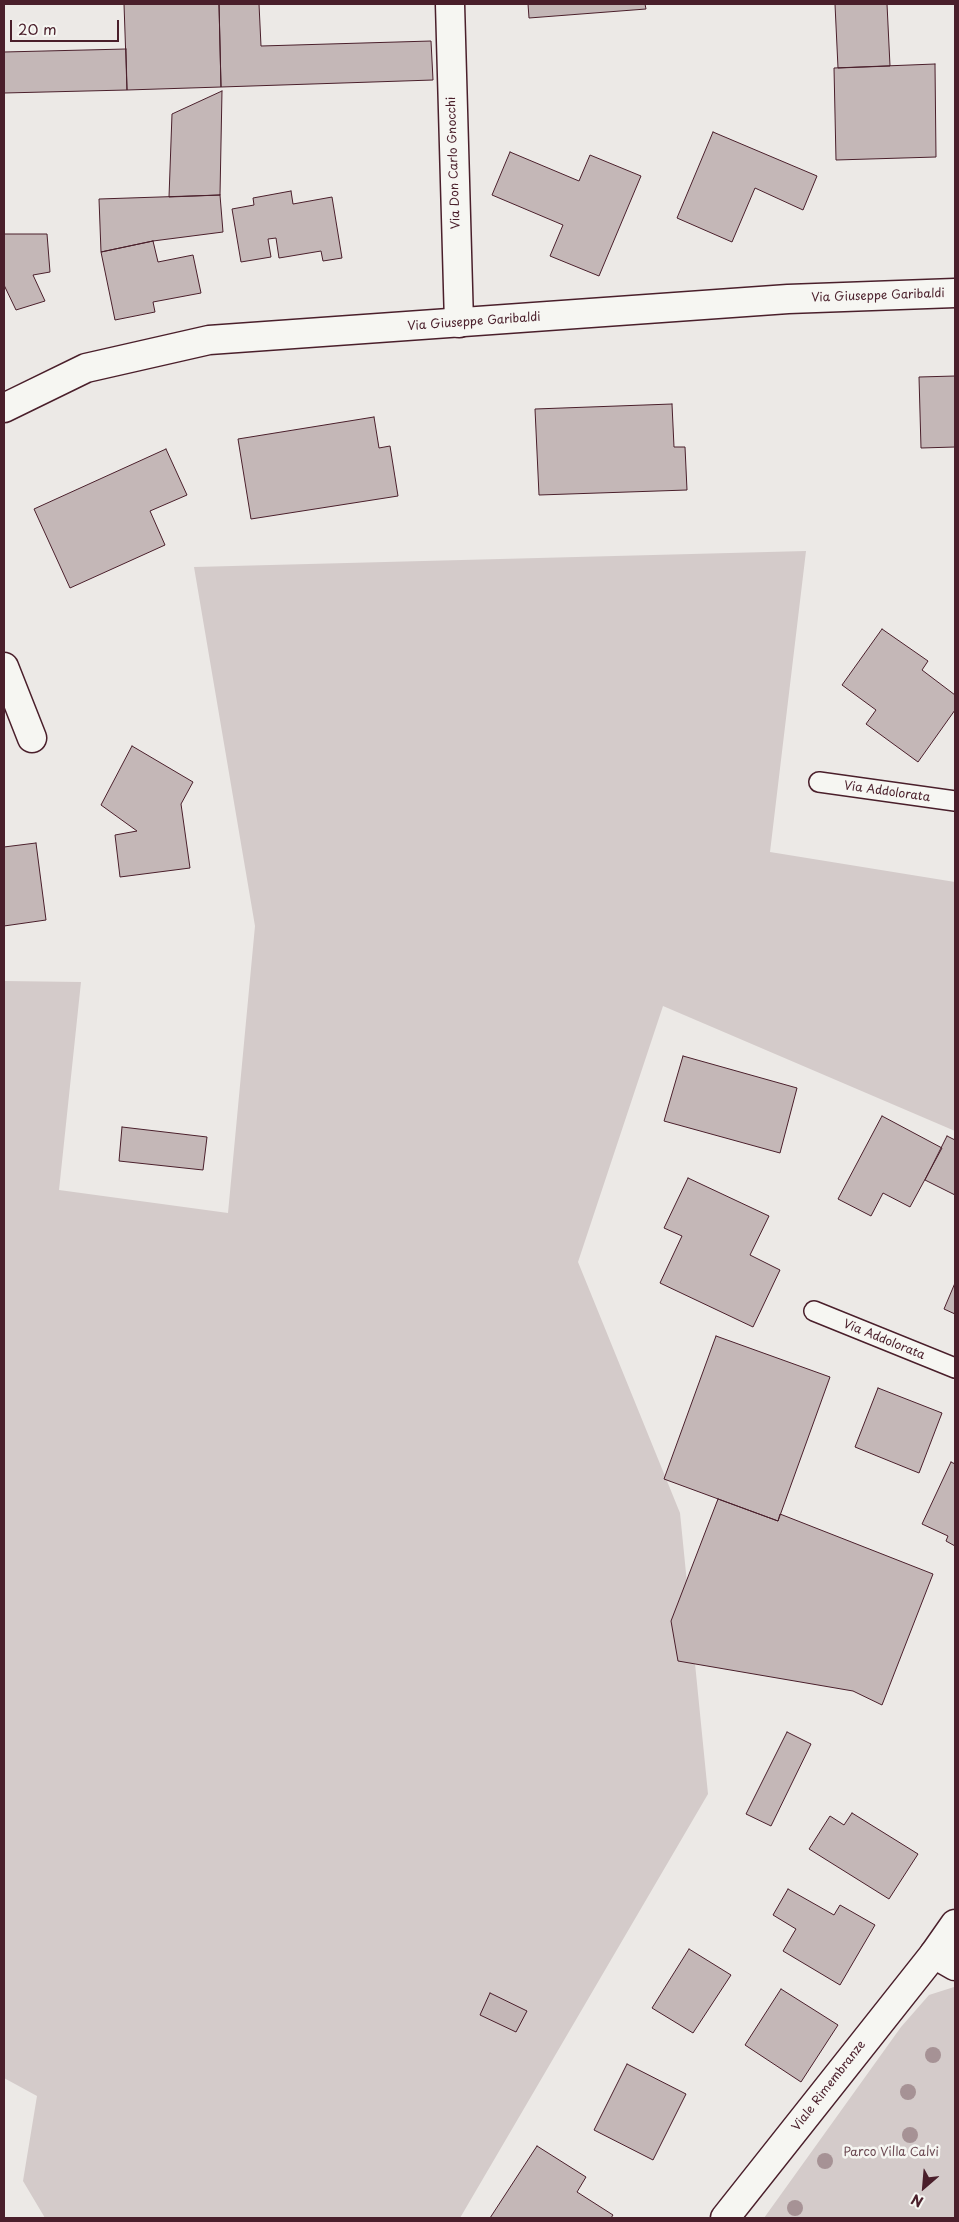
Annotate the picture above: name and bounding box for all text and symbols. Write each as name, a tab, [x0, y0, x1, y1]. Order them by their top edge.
scale bar	[12, 10, 121, 42]
text: 20 m	[18, 17, 57, 40]
street label: Via Don Carlo Gnocchi	[444, 97, 464, 229]
street label: Via Giuseppe Garibaldi	[811, 286, 945, 306]
street label: Via Giuseppe Garibaldi	[407, 310, 541, 334]
street label: Via Addolorata	[843, 779, 931, 805]
street label: Via Addolorata	[841, 1317, 927, 1363]
street label: Viale Rimembranze	[789, 2038, 869, 2134]
park label: Parco Villa Calvi	[843, 2146, 939, 2160]
north arrow	[899, 2162, 949, 2212]
text: N	[907, 2189, 927, 2213]

